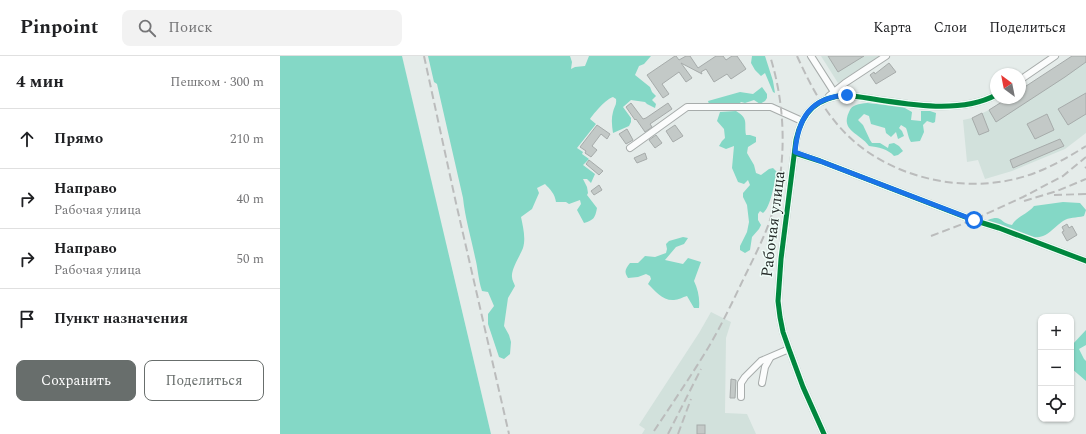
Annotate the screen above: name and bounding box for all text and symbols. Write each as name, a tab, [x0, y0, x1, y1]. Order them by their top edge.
search box	[122, 10, 402, 46]
text: Pinpoint	[20, 13, 98, 42]
text: Поиск	[168, 16, 213, 39]
icon: search	[136, 17, 158, 39]
text: Карта	[873, 17, 912, 38]
text: Слои	[934, 17, 967, 38]
text: Поделиться	[989, 17, 1066, 38]
north arrow	[990, 68, 1026, 104]
text: 4 мин	[16, 69, 64, 95]
text: Пешком · 300 m	[170, 72, 264, 92]
route end	[838, 86, 856, 104]
text: Прямо	[54, 127, 103, 150]
icon: ahead	[16, 128, 38, 150]
text: 210 m	[230, 129, 264, 149]
street label: Рабочая улица	[755, 169, 791, 279]
text: Направо	[54, 177, 117, 200]
icon: right	[16, 188, 38, 210]
text: 40 m	[237, 189, 264, 209]
text: Рабочая улица	[54, 200, 141, 220]
route start	[965, 211, 983, 229]
text: Направо	[54, 237, 117, 260]
icon: right	[16, 248, 38, 270]
text: 50 m	[237, 249, 264, 269]
text: Рабочая улица	[54, 260, 141, 280]
text: Пункт назначения	[54, 307, 188, 330]
icon: arrive	[16, 308, 38, 330]
map controls	[1038, 314, 1074, 422]
button: +	[1038, 314, 1074, 350]
button: −	[1038, 350, 1074, 386]
button: Сохранить	[16, 360, 136, 401]
button: Поделиться	[144, 360, 264, 401]
button: locate	[1038, 386, 1074, 422]

